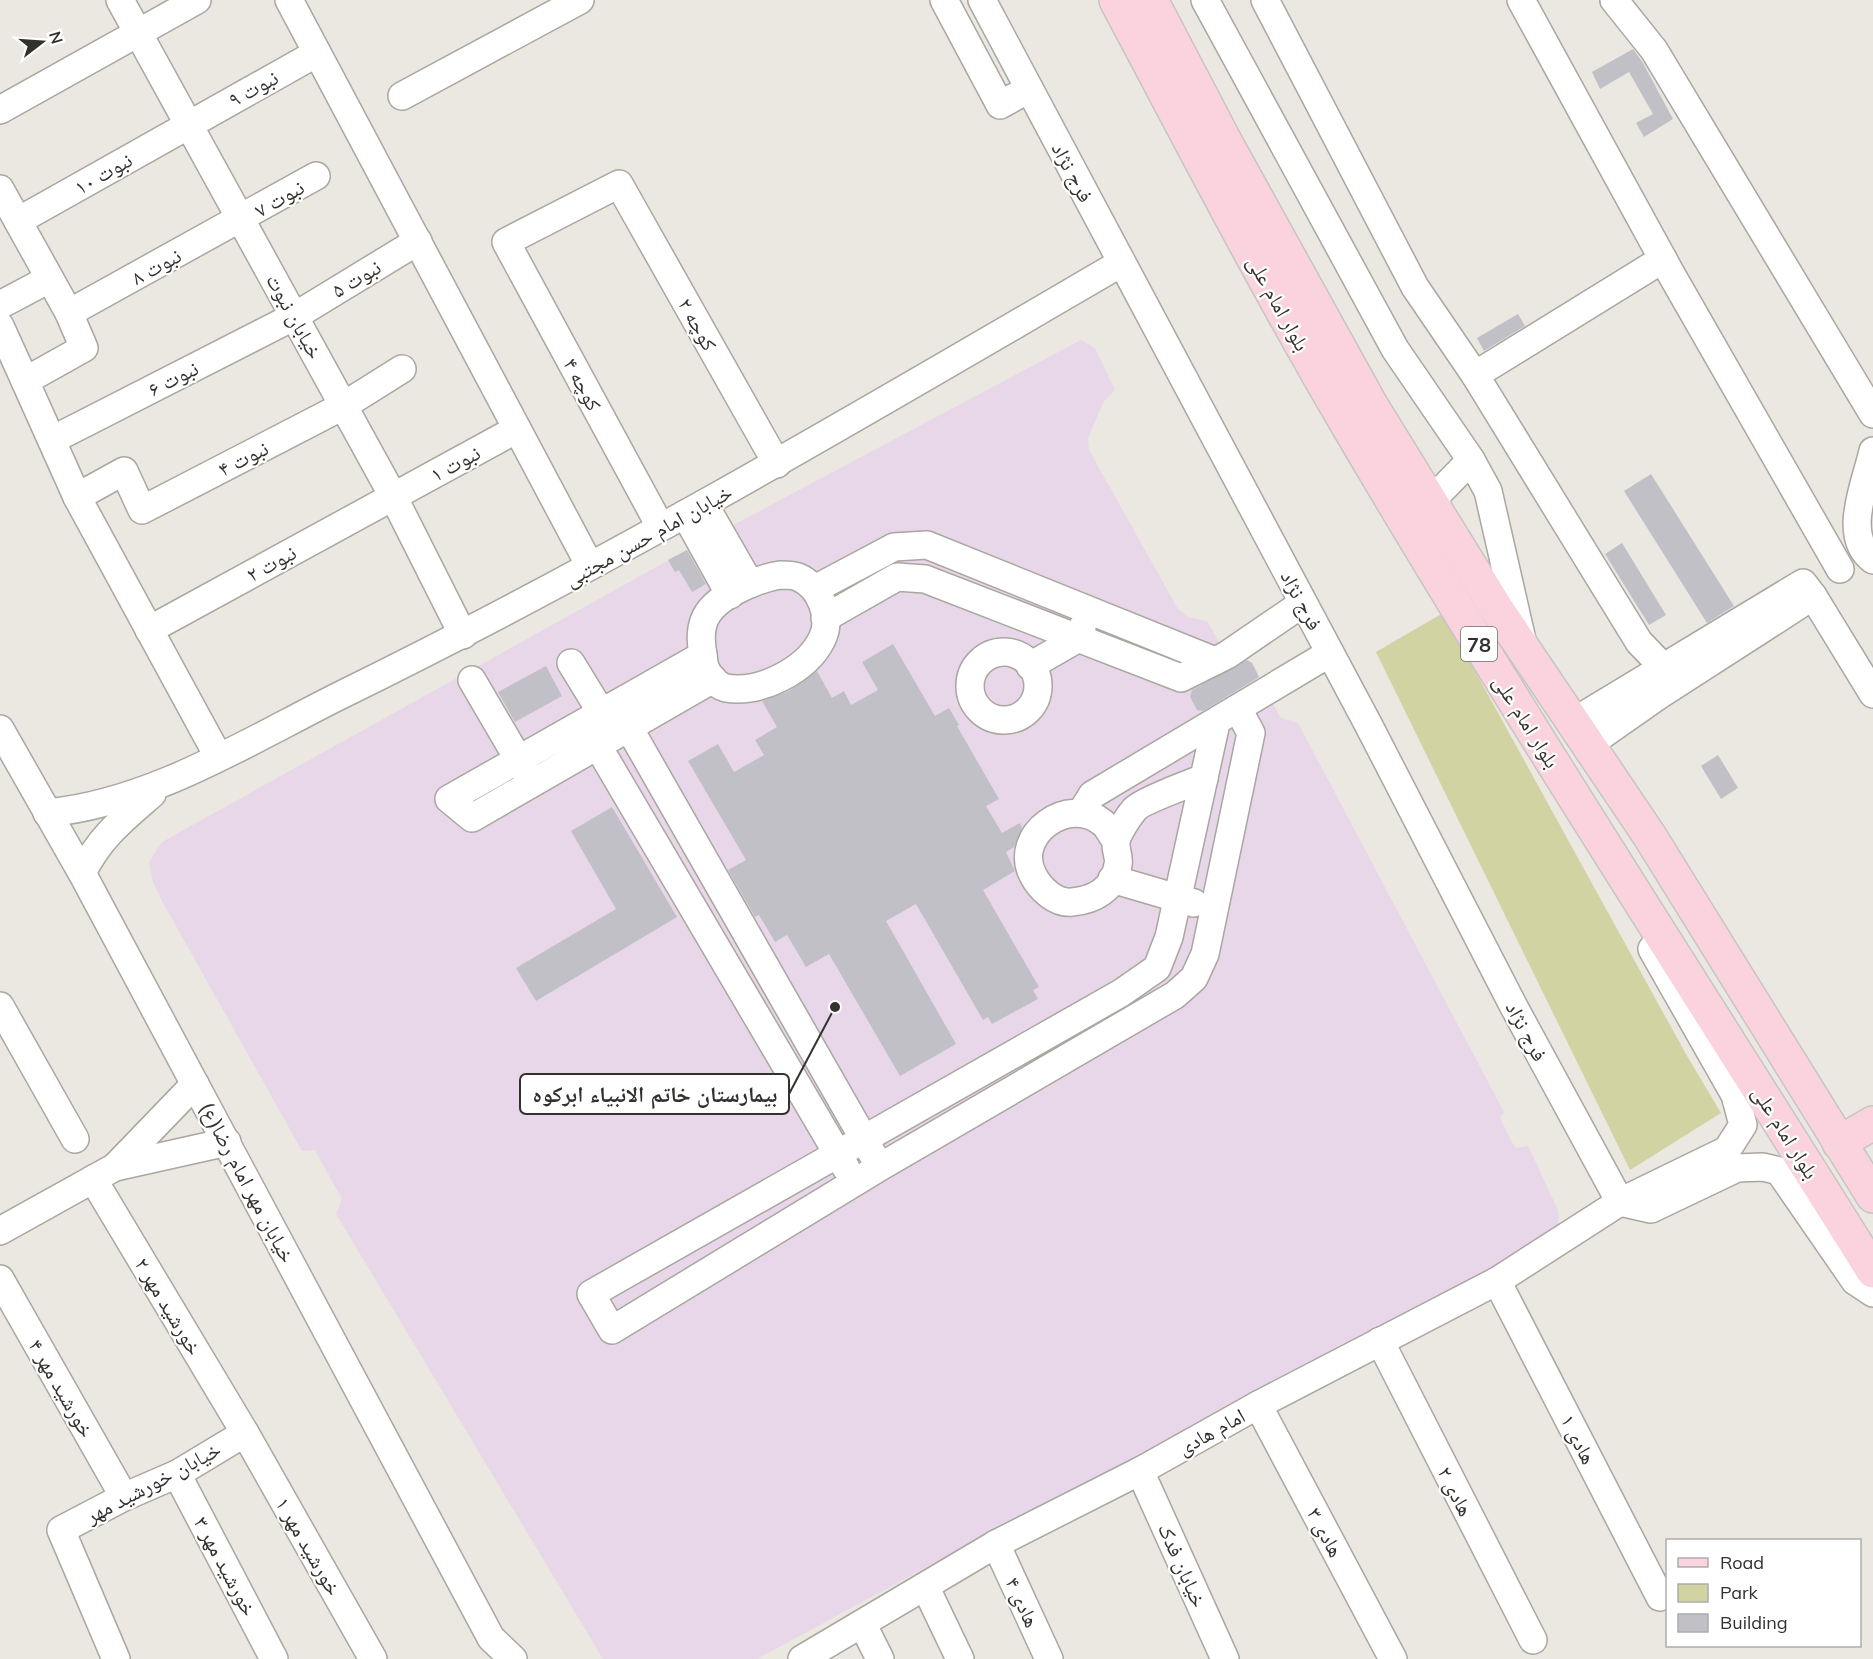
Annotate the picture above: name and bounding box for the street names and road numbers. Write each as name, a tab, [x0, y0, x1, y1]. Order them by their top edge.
street label: نبوت ۹	[224, 64, 282, 112]
street label: فرج نژاد	[1046, 138, 1100, 207]
street label: نبوت ۱۰	[70, 146, 136, 200]
street label: نبوت ۷	[250, 174, 308, 222]
street label: نبوت ۸	[127, 242, 185, 290]
street label: بلوار امام علی	[1240, 251, 1316, 356]
street label: نبوت ۵	[327, 253, 385, 303]
street label: خیابان نبوت	[261, 269, 329, 363]
street label: کوچه ۲	[673, 293, 723, 355]
street label: کوچه ۴	[558, 353, 608, 415]
street label: نبوت ۶	[144, 354, 202, 402]
street label: نبوت ۴	[214, 434, 272, 482]
street label: نبوت ۱	[426, 439, 484, 487]
street label: خیابان امام حسن مجتبی	[560, 478, 737, 594]
street label: نبوت ۲	[242, 539, 300, 587]
street label: فرج نژاد	[1275, 566, 1329, 635]
road number: 78	[1461, 627, 1497, 661]
street label: بلوار امام علی	[1486, 670, 1566, 774]
street label: فرج نژاد	[1500, 997, 1554, 1066]
street label: بلوار امام علی	[1745, 1081, 1825, 1185]
street label: خیابان مهر امام رضا(ع)	[193, 1097, 301, 1268]
street label: خورشید مهر ۲	[130, 1253, 208, 1359]
street label: خورشید مهر ۴	[23, 1334, 101, 1442]
street label: امام هادی	[1173, 1402, 1250, 1462]
street label: هادی ۱	[1555, 1410, 1603, 1468]
street label: خیابان خورشید مهر	[80, 1435, 225, 1529]
street label: هادی ۲	[1432, 1462, 1480, 1520]
street label: خورشید مهر ۱	[270, 1492, 348, 1600]
street label: هادی ۳	[1302, 1503, 1350, 1561]
street label: خورشید مهر ۳	[189, 1512, 263, 1620]
street label: خیابان فدک	[1153, 1519, 1213, 1611]
street label: هادی ۴	[1000, 1573, 1046, 1631]

